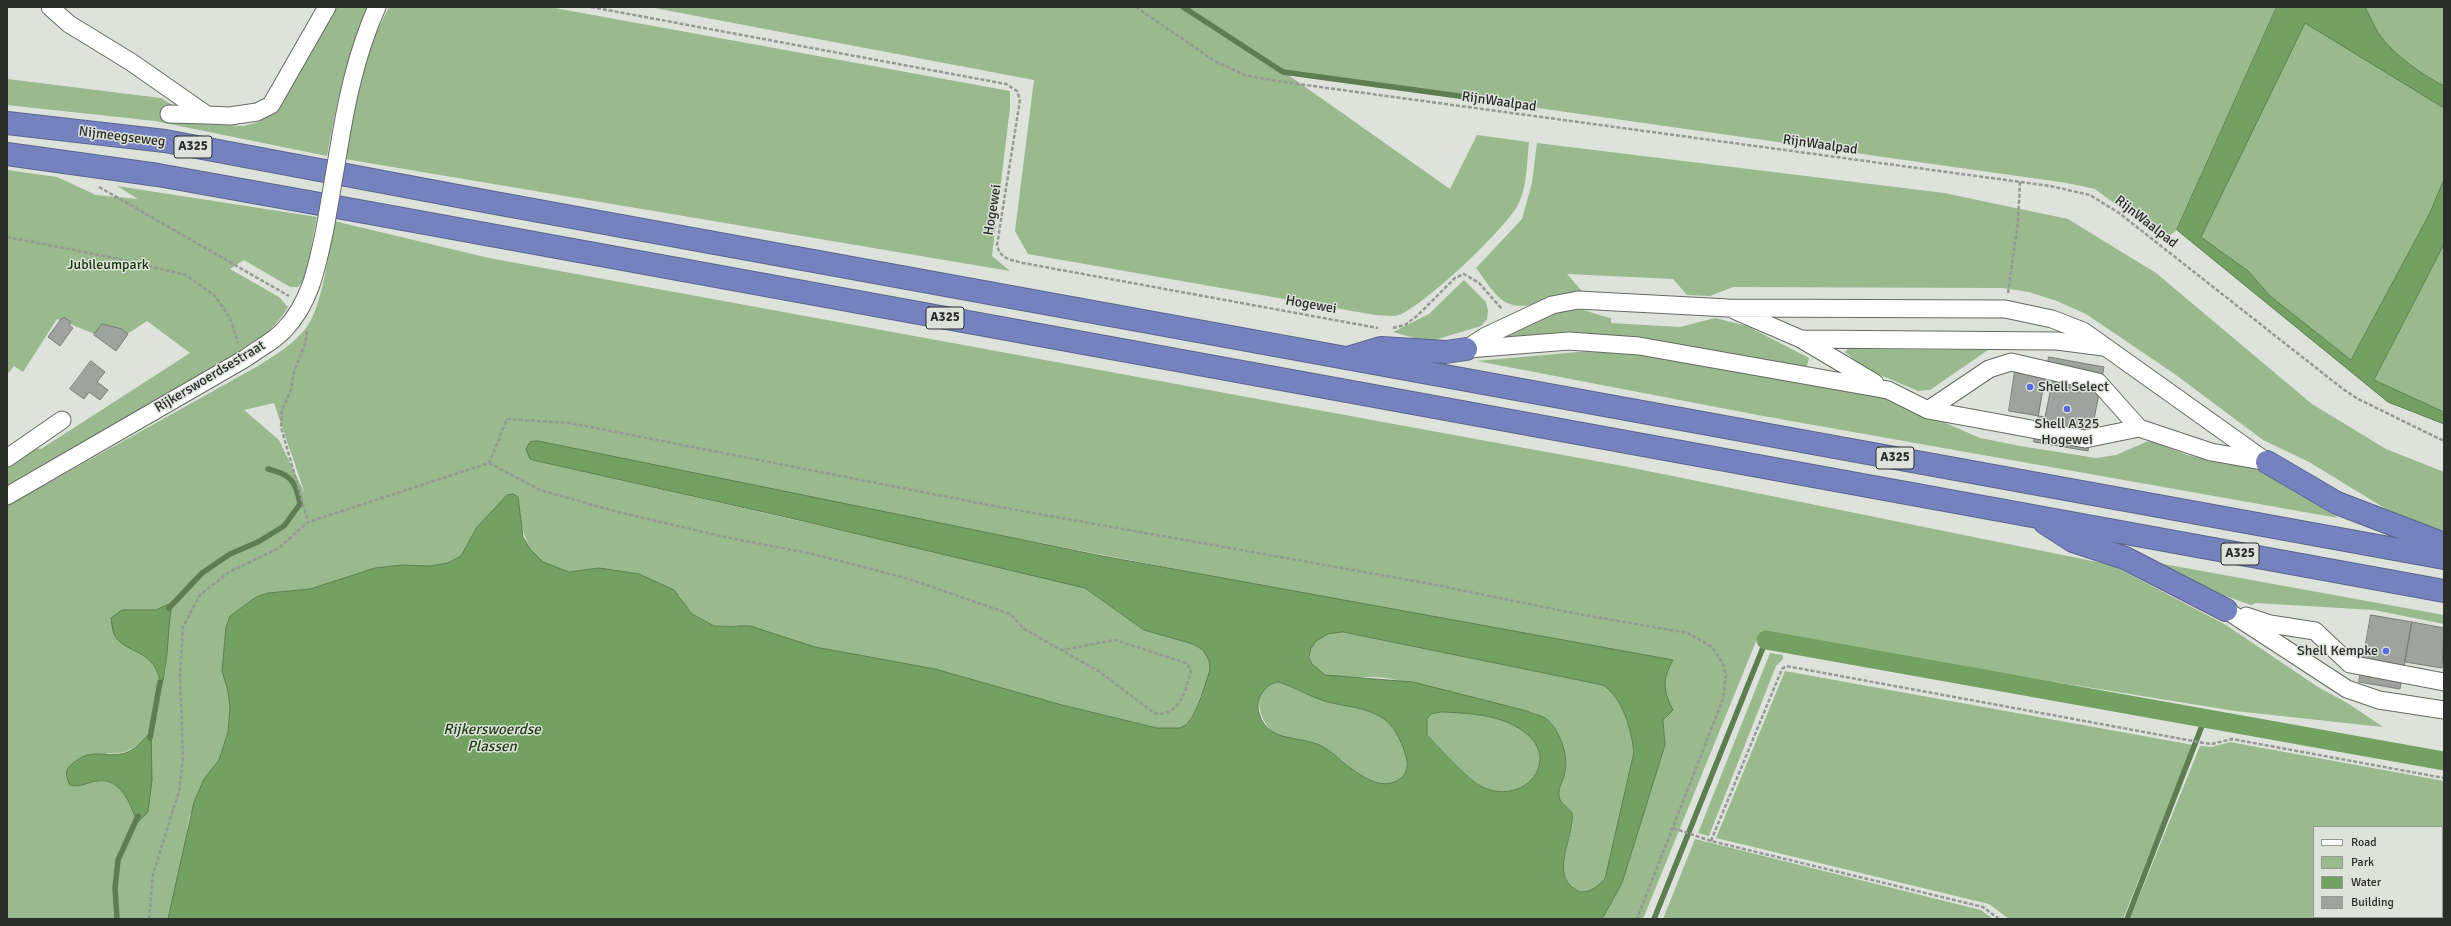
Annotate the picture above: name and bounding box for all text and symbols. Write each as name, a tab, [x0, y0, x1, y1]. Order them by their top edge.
street label: RijnWaalpad	[1461, 88, 1537, 116]
street label: Nijmeegseweg	[78, 123, 166, 151]
street label: RijnWaalpad	[1782, 131, 1858, 159]
road number: A325	[174, 136, 212, 158]
street label: Hogewei	[981, 183, 1005, 237]
street label: RijnWaalpad	[2111, 192, 2181, 252]
park label: Jubileumpark	[67, 257, 149, 273]
street label: Hogewei	[1284, 292, 1338, 318]
road number: A325	[926, 307, 964, 329]
street label: Rijkerswoerdsestraat	[152, 337, 268, 417]
place label: Shell Select	[2038, 379, 2109, 395]
marker: Shell Select	[2025, 382, 2035, 392]
marker: Shell A325 Hogewei	[2062, 404, 2072, 414]
place label: Shell A325 Hogewei	[2035, 416, 2099, 448]
road number: A325	[1876, 447, 1914, 469]
road number: A325	[2221, 543, 2259, 565]
place label: Shell Kempke	[2297, 643, 2378, 659]
marker: Shell Kempke	[2381, 646, 2391, 656]
water label: Rijkerswoerdse Plassen	[443, 721, 541, 756]
legend	[2313, 826, 2443, 918]
text: Road	[2351, 835, 2377, 850]
text: Park	[2351, 855, 2374, 870]
text: Water	[2351, 875, 2381, 890]
text: Building	[2351, 895, 2394, 910]

